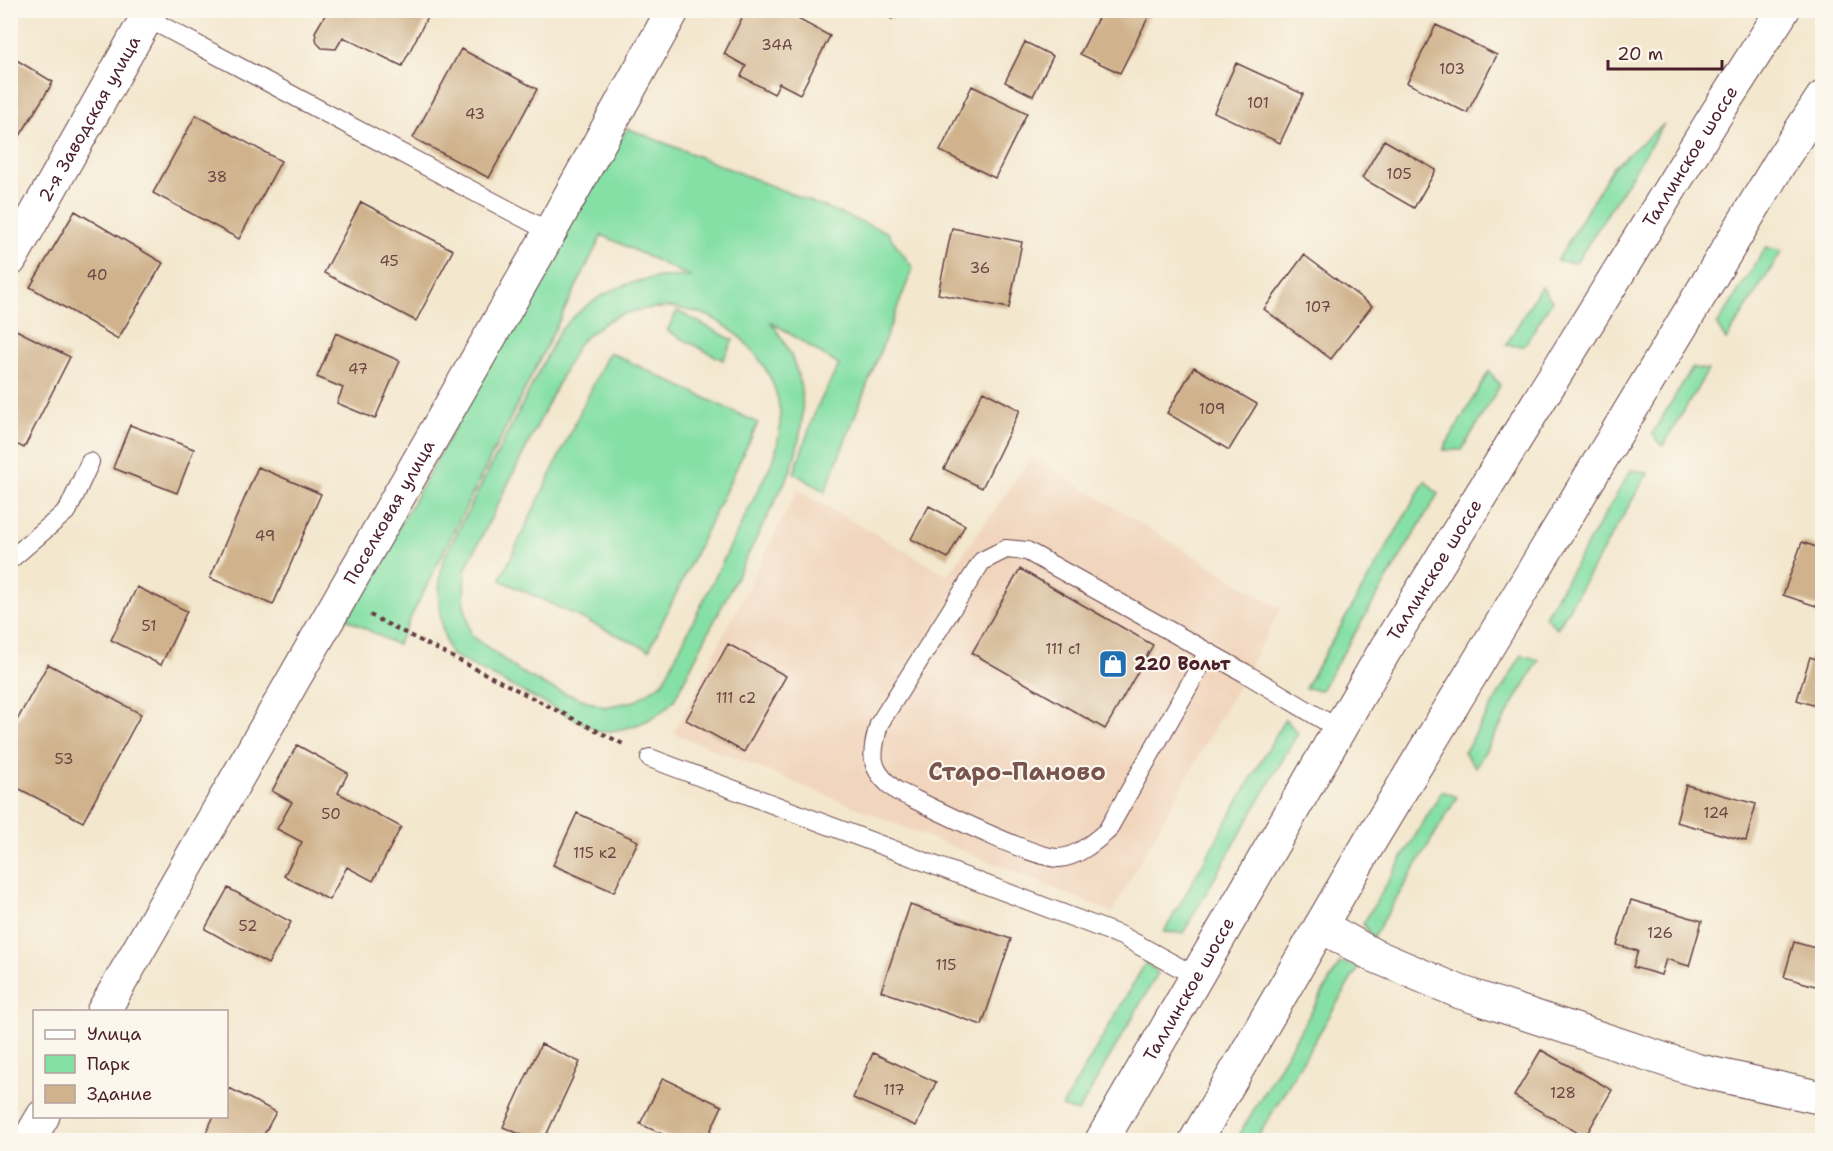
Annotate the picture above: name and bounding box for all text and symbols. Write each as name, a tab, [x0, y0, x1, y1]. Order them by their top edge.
street label: 2-я Заводская улица	[33, 31, 146, 206]
scale bar	[1608, 33, 1722, 71]
house number: 34А	[761, 35, 793, 55]
text: 20 m	[1617, 42, 1663, 66]
house number: 103	[1439, 59, 1465, 79]
street label: Таллинское шоссе	[1637, 81, 1743, 232]
house number: 101	[1247, 93, 1269, 113]
house number: 43	[465, 104, 485, 124]
house number: 105	[1386, 164, 1412, 184]
house number: 38	[207, 167, 227, 187]
house number: 45	[379, 251, 399, 271]
house number: 36	[970, 258, 990, 278]
house number: 40	[87, 265, 107, 285]
house number: 107	[1305, 297, 1331, 317]
house number: 47	[348, 359, 368, 379]
house number: 109	[1199, 399, 1225, 419]
street label: Поселковая улица	[339, 436, 440, 589]
street label: Таллинское шоссе	[1382, 495, 1487, 645]
house number: 49	[255, 526, 275, 546]
house number: 51	[142, 616, 156, 636]
house number: 111 с1	[1045, 639, 1081, 659]
shop icon: 220 Вольт	[1097, 648, 1129, 680]
place label: 220 Вольт	[1134, 652, 1231, 676]
house number: 111 с2	[716, 688, 756, 708]
house number: 53	[55, 749, 74, 769]
district label: Старо-Паново	[928, 756, 1106, 788]
house number: 124	[1703, 803, 1729, 823]
house number: 50	[321, 804, 341, 824]
house number: 115 к2	[573, 843, 617, 863]
street label: Таллинское шоссе	[1138, 913, 1240, 1066]
house number: 52	[239, 916, 257, 936]
house number: 126	[1647, 923, 1673, 943]
house number: 115	[936, 955, 956, 975]
legend	[33, 1010, 228, 1118]
text: Улица	[87, 1022, 141, 1046]
text: Парк	[87, 1052, 130, 1076]
house number: 117	[883, 1080, 905, 1100]
text: Здание	[87, 1082, 152, 1106]
house number: 128	[1550, 1083, 1576, 1103]

